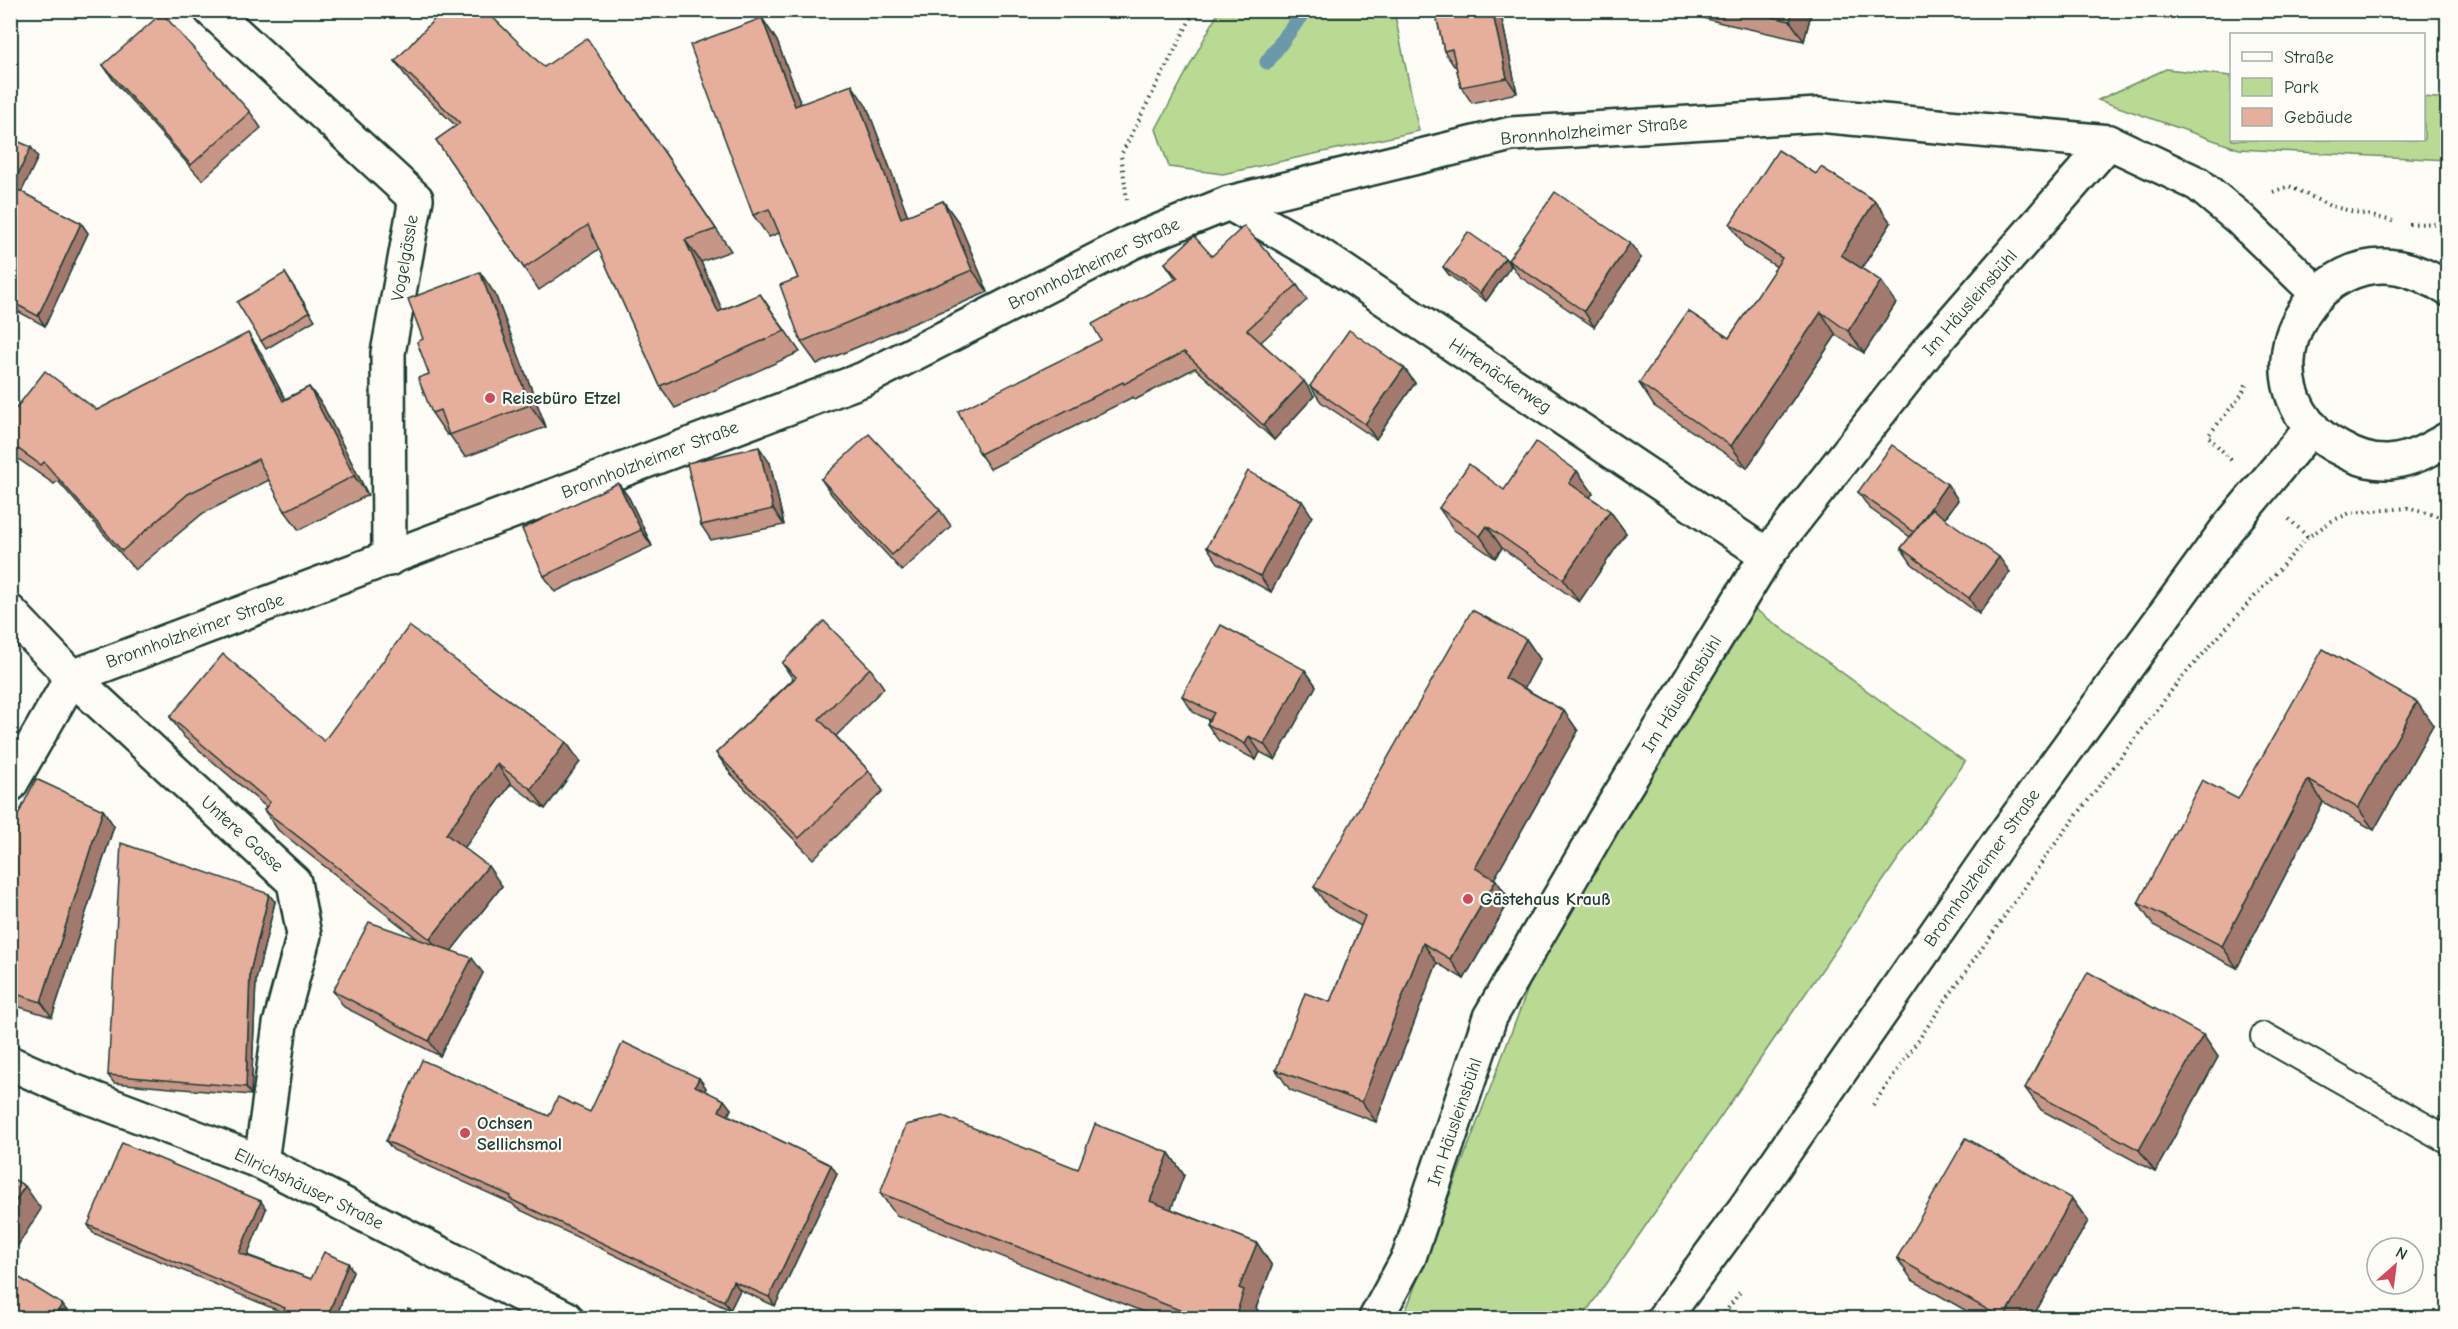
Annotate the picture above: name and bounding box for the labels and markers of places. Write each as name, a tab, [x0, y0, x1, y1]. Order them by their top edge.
place label: Reisebüro Etzel	[502, 388, 621, 409]
marker: Reisebüro Etzel	[483, 391, 497, 405]
place label: Gästehaus Krauß	[1480, 889, 1610, 910]
marker: Gästehaus Krauß	[1461, 892, 1475, 906]
place label: Ochsen Sellichsmol	[477, 1113, 562, 1155]
marker: Ochsen Sellichsmol	[458, 1126, 472, 1140]

